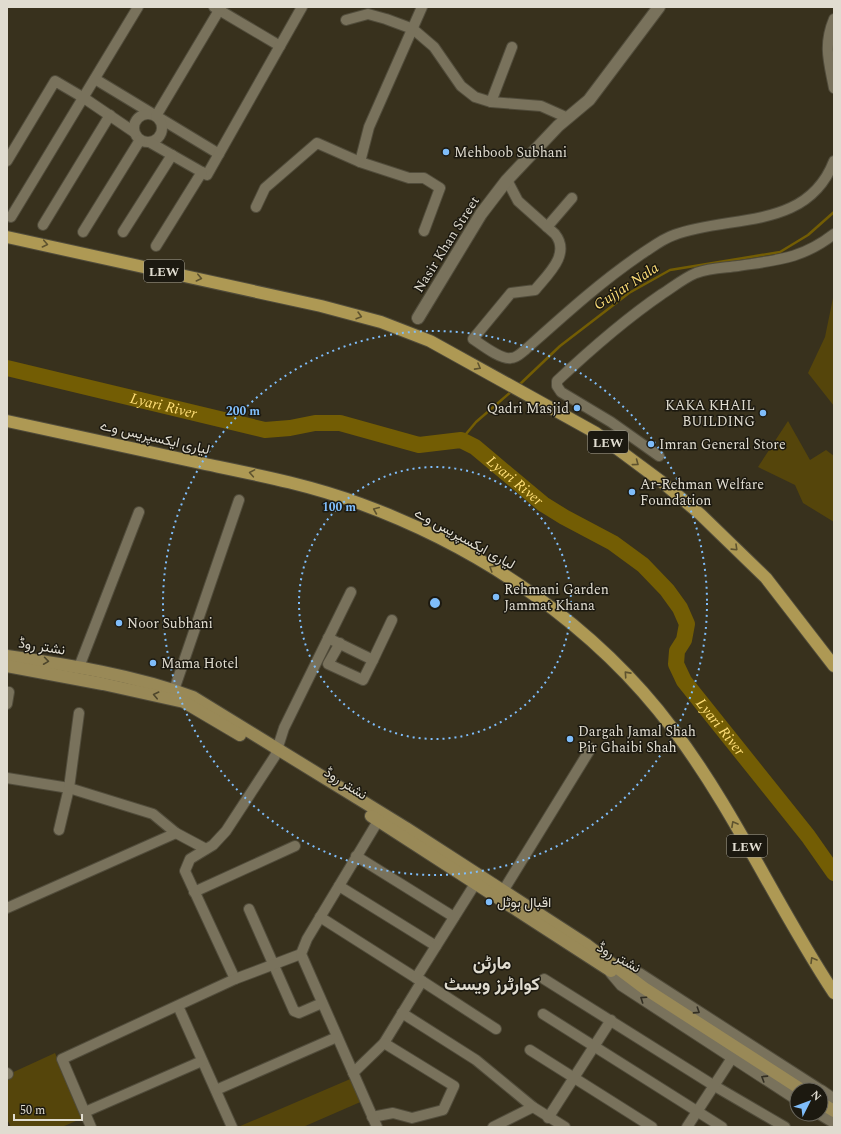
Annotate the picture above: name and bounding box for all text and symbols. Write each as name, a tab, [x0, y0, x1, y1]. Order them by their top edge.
place label: Mehboob Subhani	[454, 142, 567, 163]
marker: Mehboob Subhani	[441, 147, 451, 157]
street label: Nasir Khan Street	[408, 192, 485, 297]
one-way arrow	[42, 240, 48, 248]
water label: Gujjar Nala	[589, 256, 664, 316]
road number: LEW	[144, 260, 184, 282]
one-way arrow	[196, 274, 203, 282]
one-way arrow	[355, 311, 362, 320]
one-way arrow	[474, 362, 481, 369]
water label: Lyari River	[128, 387, 200, 425]
place label: KAKA KHAIL BUILDING	[665, 395, 755, 432]
place label: Qadri Masjid	[487, 398, 569, 419]
text: 200 m	[226, 402, 260, 421]
marker: Qadri Masjid	[572, 403, 582, 413]
marker: KAKA KHAIL BUILDING	[758, 408, 768, 418]
street label: لیاری ایکسپریس وے	[98, 415, 212, 460]
road number: LEW	[588, 431, 628, 453]
place label: Imran General Store	[659, 434, 786, 455]
marker: Imran General Store	[646, 439, 656, 449]
water label: Lyari River	[481, 450, 549, 512]
one-way arrow	[632, 458, 639, 465]
one-way arrow	[249, 469, 255, 478]
place label: Ar-Rehman Welfare Foundation	[640, 474, 764, 511]
marker: Ar-Rehman Welfare Foundation	[627, 487, 637, 497]
text: 100 m	[322, 498, 356, 517]
street label: لیاری ایکسپریس وے	[411, 502, 519, 575]
one-way arrow	[373, 507, 381, 515]
one-way arrow	[730, 543, 738, 551]
one-way arrow	[490, 566, 497, 573]
place label: Rehmani Garden Jammat Khana	[504, 579, 609, 616]
marker: Rehmani Garden Jammat Khana	[491, 592, 501, 602]
centre of rings	[428, 596, 442, 610]
place label: Noor Subhani	[127, 613, 213, 634]
marker: Noor Subhani	[114, 618, 124, 628]
street label: نشتر روڈ	[17, 632, 67, 661]
place label: Mama Hotel	[161, 653, 238, 674]
one-way arrow	[43, 656, 49, 665]
marker: Mama Hotel	[148, 658, 158, 668]
one-way arrow	[625, 672, 632, 679]
one-way arrow	[153, 692, 159, 700]
water label: Lyari River	[690, 693, 751, 761]
place label: Dargah Jamal Shah Pir Ghaibi Shah	[578, 721, 696, 758]
marker: Dargah Jamal Shah Pir Ghaibi Shah	[565, 734, 575, 744]
street label: نشتر روڈ	[320, 762, 371, 805]
one-way arrow	[731, 821, 739, 828]
road number: LEW	[727, 835, 767, 857]
place label: اقبال ہوٹل	[497, 892, 551, 913]
marker: اقبال ہوٹل	[484, 897, 494, 907]
street label: نشتر روڈ	[593, 937, 645, 978]
district label: مارٹن کوارٹرز ویسٹ	[444, 950, 540, 998]
one-way arrow	[811, 957, 818, 964]
one-way arrow	[641, 997, 648, 1004]
one-way arrow	[693, 1006, 700, 1014]
one-way arrow	[761, 1076, 768, 1083]
north arrow	[789, 1082, 829, 1122]
text: N	[807, 1087, 825, 1105]
scale bar	[14, 1096, 82, 1122]
text: 50 m	[20, 1101, 45, 1120]

